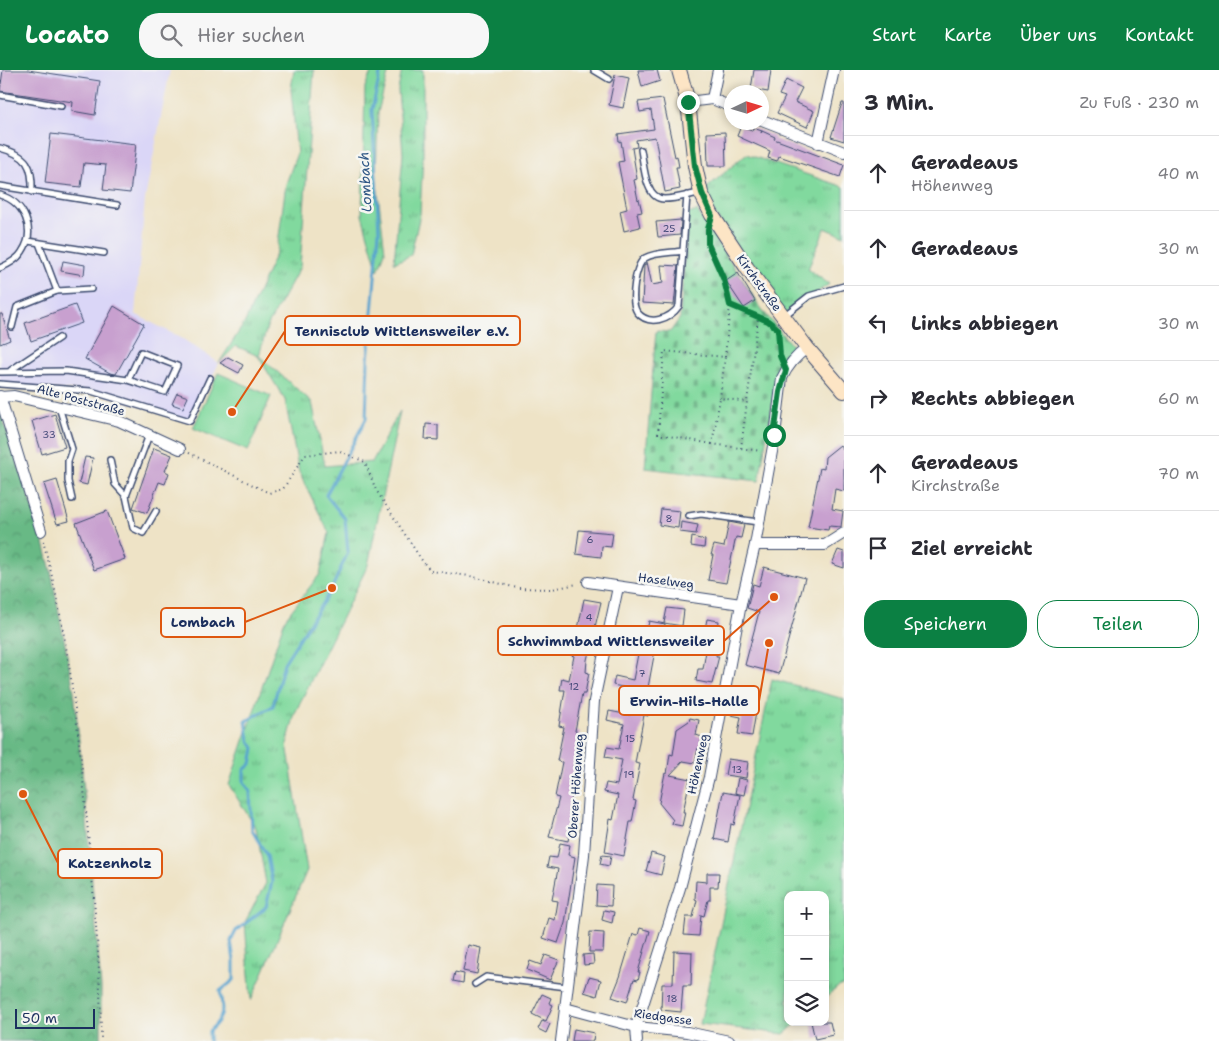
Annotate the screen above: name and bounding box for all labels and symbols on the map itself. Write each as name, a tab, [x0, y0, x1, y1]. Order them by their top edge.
north arrow	[724, 85, 769, 130]
route end	[677, 91, 700, 114]
water label: Lombach	[354, 151, 376, 213]
house number: 25	[663, 222, 675, 235]
street label: Kirchstraße	[733, 251, 785, 315]
callout: Tennisclub Wittlensweiler e.V.	[285, 316, 520, 345]
text: Tennisclub Wittlensweiler e.V.	[295, 322, 509, 340]
street label: Alte Poststraße	[35, 381, 127, 419]
route start	[763, 424, 786, 447]
house number: 33	[42, 428, 56, 441]
house number: 8	[666, 512, 673, 525]
house number: 6	[587, 533, 594, 546]
street label: Haselweg	[637, 569, 695, 593]
callout: Lombach	[161, 608, 245, 637]
house number: 4	[586, 611, 593, 624]
text: Lombach	[171, 613, 235, 631]
callout: Schwimmbad Wittlensweiler	[498, 626, 724, 655]
text: Schwimmbad Wittlensweiler	[508, 632, 715, 650]
house number: 7	[639, 667, 646, 680]
house number: 12	[569, 680, 579, 693]
callout: Erwin-Hils-Halle	[619, 686, 759, 715]
text: Erwin-Hils-Halle	[629, 692, 749, 710]
house number: 15	[625, 732, 635, 745]
street label: Höhenweg	[684, 732, 712, 796]
street label: Oberer Höhenweg	[564, 733, 588, 839]
house number: 13	[732, 763, 742, 776]
house number: 19	[624, 768, 634, 781]
callout: Katzenholz	[58, 849, 162, 878]
text: Katzenholz	[68, 854, 152, 872]
house number: 18	[666, 992, 678, 1005]
street label: Riedgasse	[633, 1005, 693, 1029]
scale bar	[15, 1006, 95, 1029]

